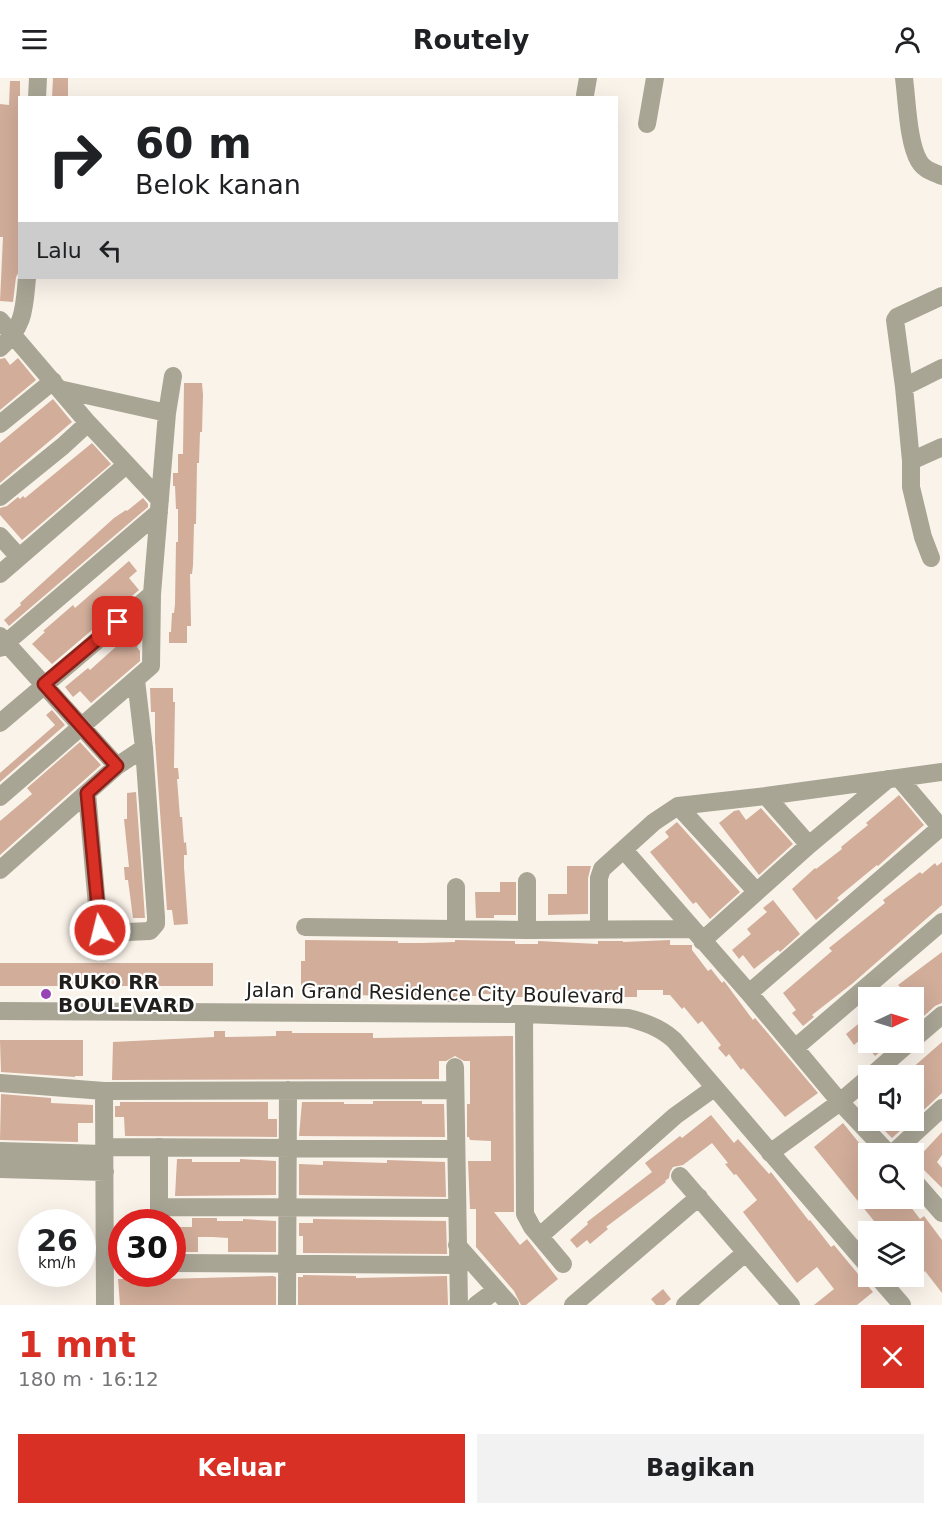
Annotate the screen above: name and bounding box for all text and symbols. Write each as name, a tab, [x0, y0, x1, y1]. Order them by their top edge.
icon: menu	[18, 23, 51, 56]
icon: person	[891, 23, 924, 56]
text: Routely	[413, 24, 529, 55]
text: 60 m	[135, 119, 252, 168]
icon: right	[36, 120, 114, 198]
text: Belok kanan	[135, 169, 301, 200]
icon: left	[94, 234, 127, 267]
text: Lalu	[36, 238, 82, 263]
pin	[92, 596, 143, 647]
icon: arrive	[101, 605, 134, 638]
position arrow	[68, 898, 132, 962]
place label: RUKO RR BOULEVARD	[58, 970, 195, 1017]
street label: Jalan Grand Residence City Boulevard	[244, 978, 624, 1008]
marker: RUKO RR BOULEVARD	[39, 987, 53, 1001]
north arrow	[858, 987, 924, 1053]
map controls	[858, 987, 924, 1287]
button: sound	[858, 1065, 924, 1131]
button: search	[858, 1143, 924, 1209]
speed limit sign: 30	[108, 1209, 186, 1287]
button: layers	[858, 1221, 924, 1287]
text: 26	[36, 1223, 78, 1258]
text: km/h	[38, 1254, 76, 1272]
text: 1 mnt	[18, 1324, 136, 1365]
button: close	[861, 1325, 924, 1388]
text: 180 m · 16:12	[18, 1367, 159, 1391]
button: Keluar	[18, 1434, 465, 1503]
button: Bagikan	[477, 1434, 924, 1503]

